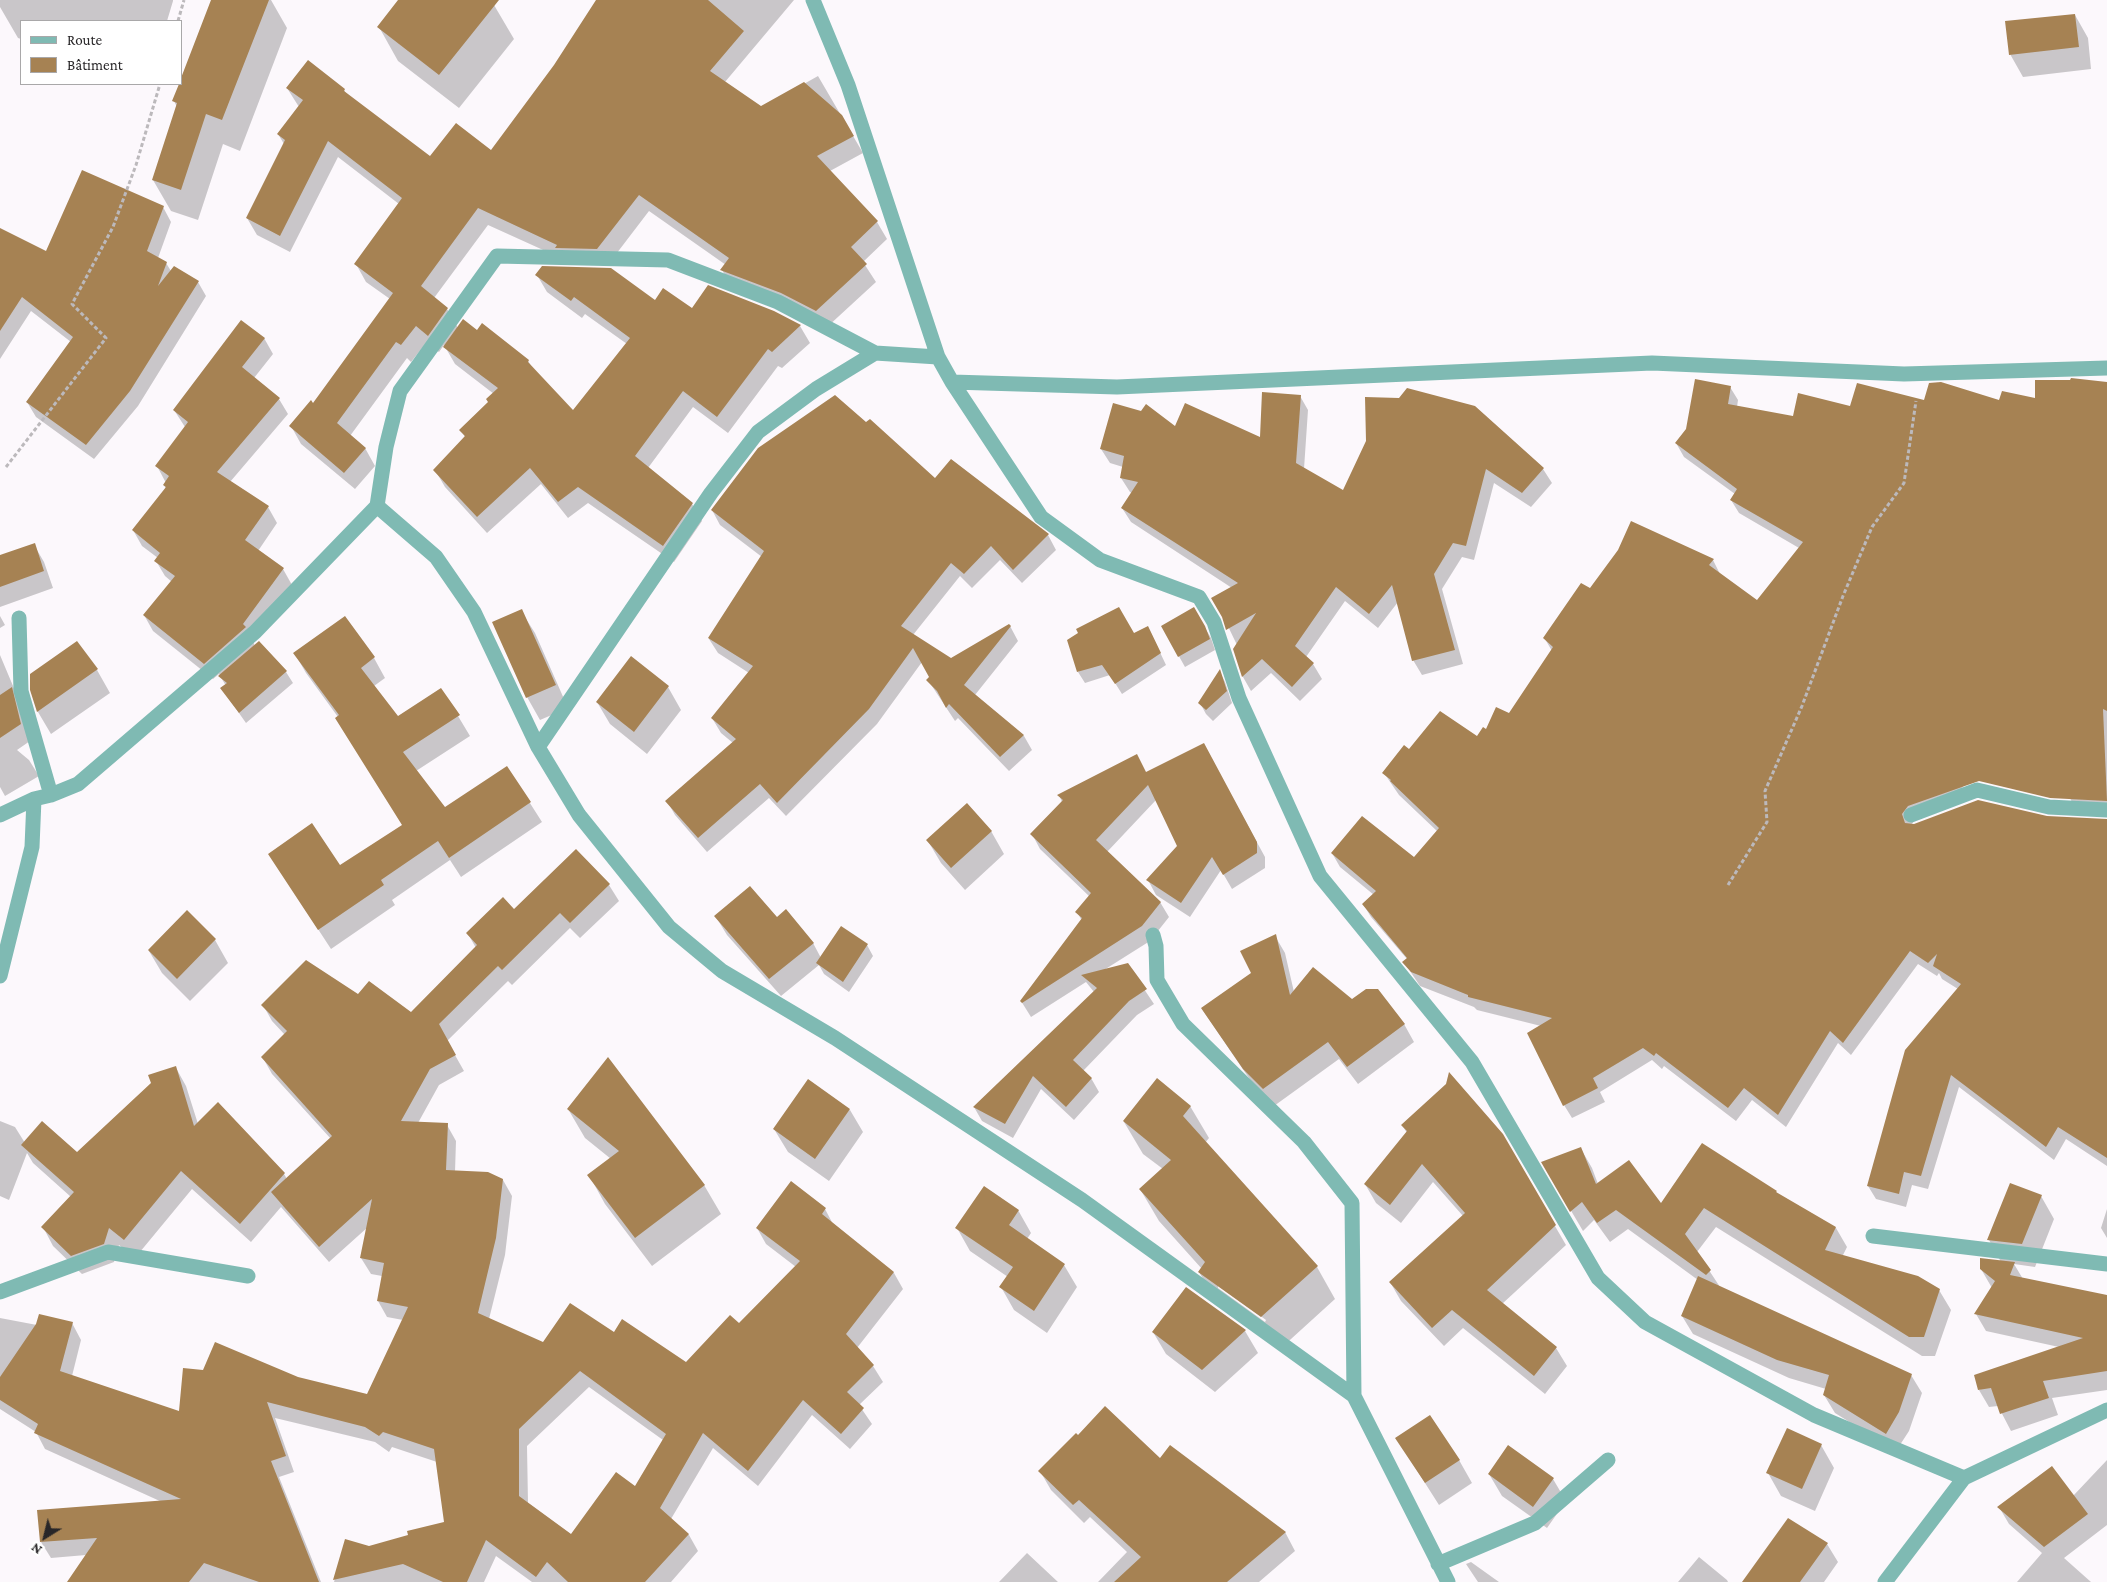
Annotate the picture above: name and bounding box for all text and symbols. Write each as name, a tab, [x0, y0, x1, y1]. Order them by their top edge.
legend	[20, 20, 182, 85]
text: Route	[67, 32, 102, 48]
text: Bâtiment	[67, 57, 123, 73]
north arrow	[20, 1512, 70, 1562]
text: N	[28, 1540, 45, 1558]

